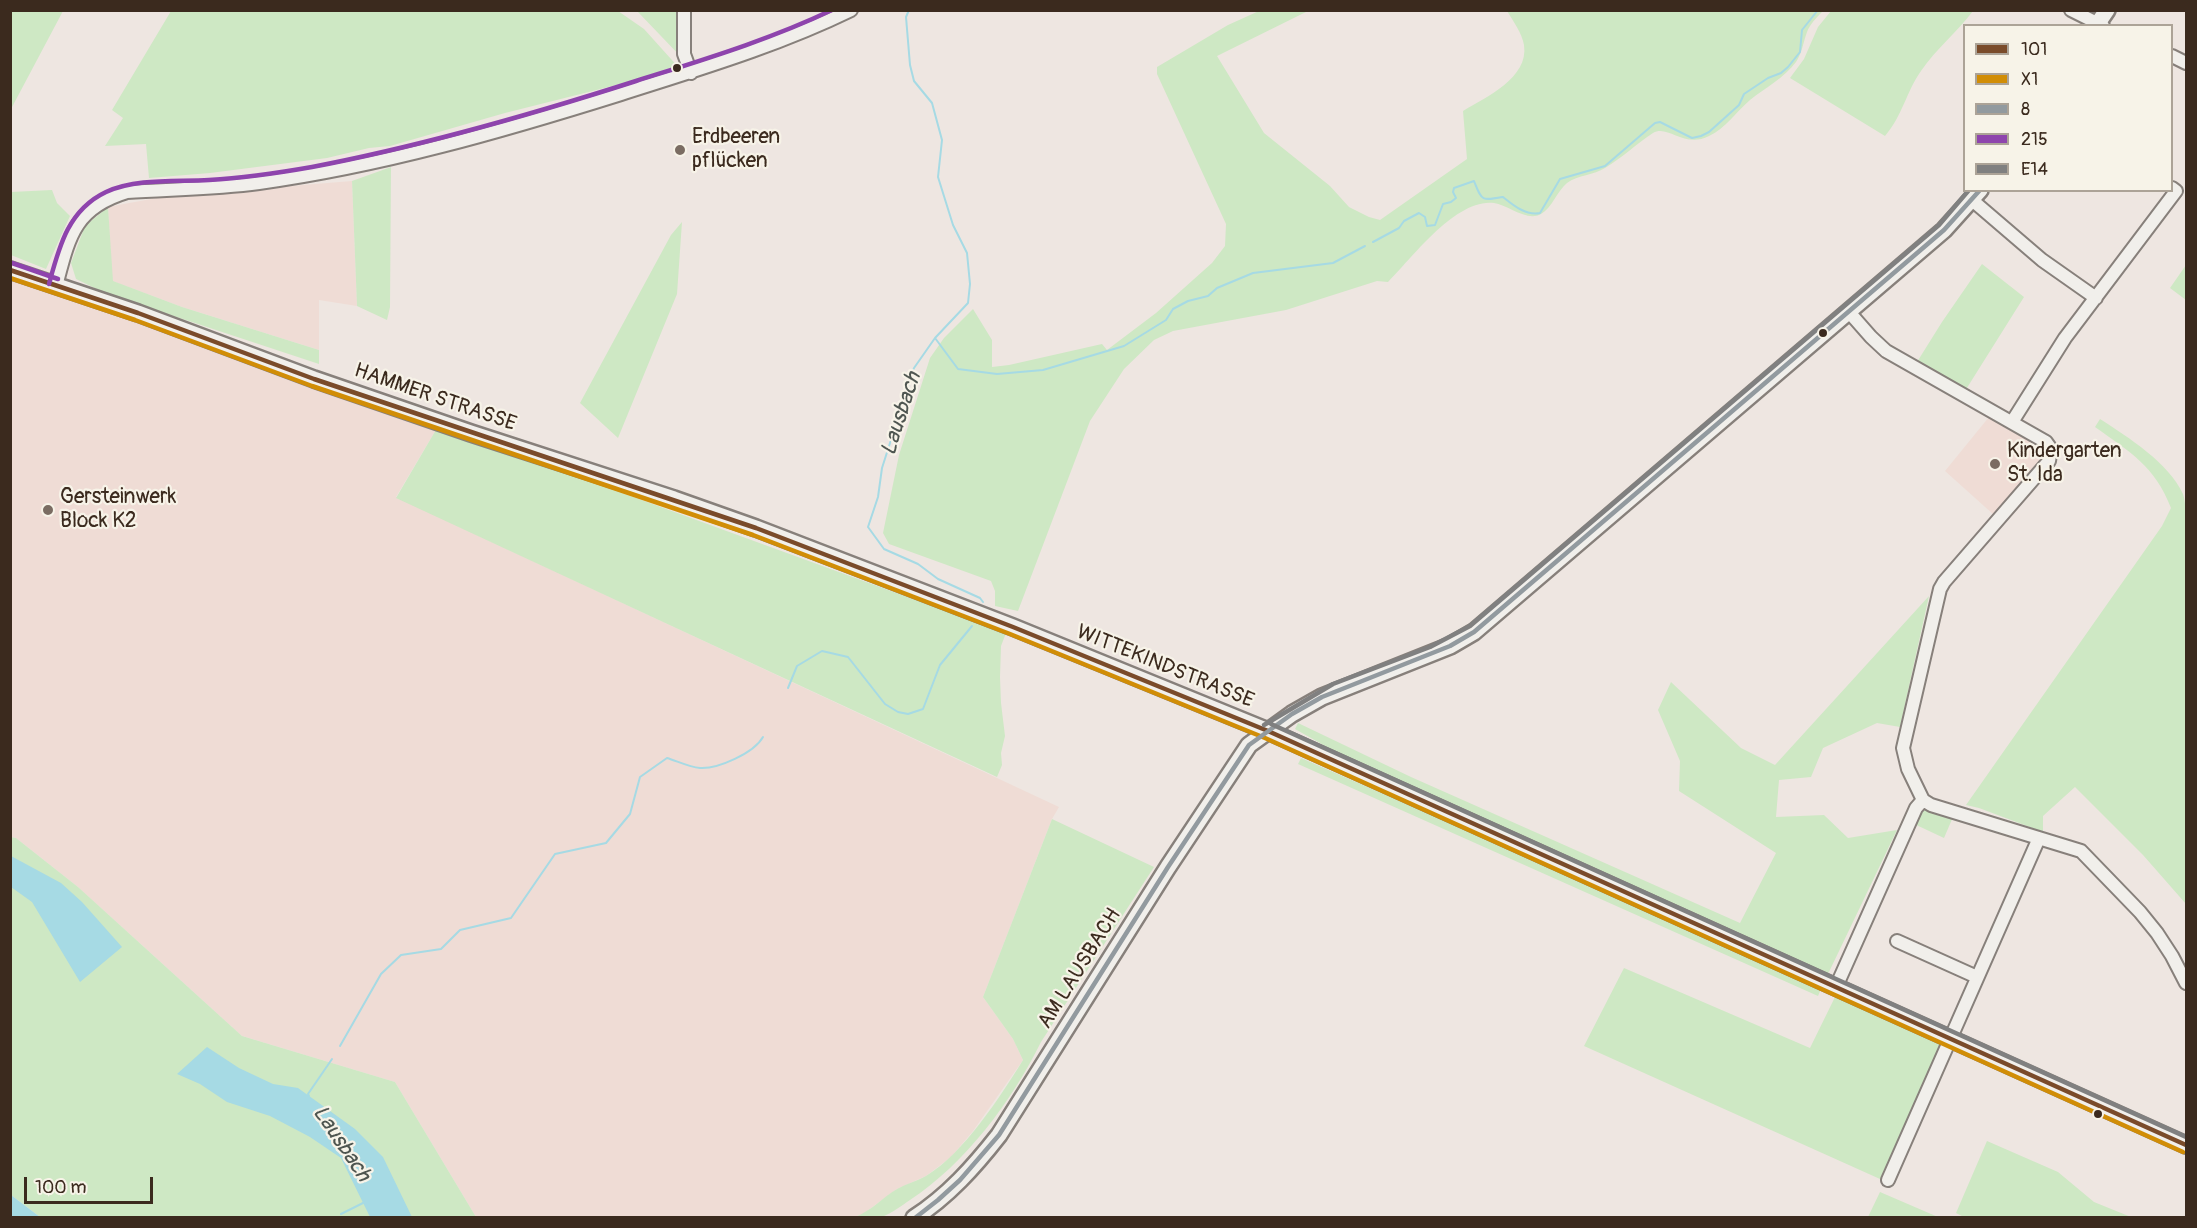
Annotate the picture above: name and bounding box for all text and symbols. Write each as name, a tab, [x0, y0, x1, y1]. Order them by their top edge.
legend	[1963, 24, 2173, 192]
text: 101	[2021, 38, 2047, 61]
unlabelled marker	[671, 62, 683, 74]
text: X1	[2021, 68, 2038, 91]
text: 8	[2021, 98, 2030, 121]
place label: Erdbeeren pflücken	[692, 125, 780, 175]
text: 215	[2021, 128, 2048, 151]
marker: Erdbeeren pflücken	[673, 143, 687, 157]
text: E14	[2021, 158, 2048, 181]
unlabelled marker	[1817, 327, 1829, 339]
street label: HAMMER STRASSE	[351, 358, 519, 438]
water label: Lausbach	[876, 369, 928, 459]
place label: Kindergarten St. Ida	[2007, 439, 2122, 489]
marker: Kindergarten St. Ida	[1988, 457, 2002, 471]
place label: Gersteinwerk Block K2	[60, 485, 176, 535]
marker: Gersteinwerk Block K2	[41, 503, 55, 517]
street label: WITTEKINDSTRASSE	[1073, 620, 1257, 714]
street label: AM LAUSBACH	[1033, 904, 1127, 1034]
water label: Lausbach	[306, 1101, 376, 1187]
unlabelled marker	[2092, 1108, 2104, 1120]
scale bar	[27, 1165, 156, 1203]
text: 100 m	[35, 1176, 87, 1199]

